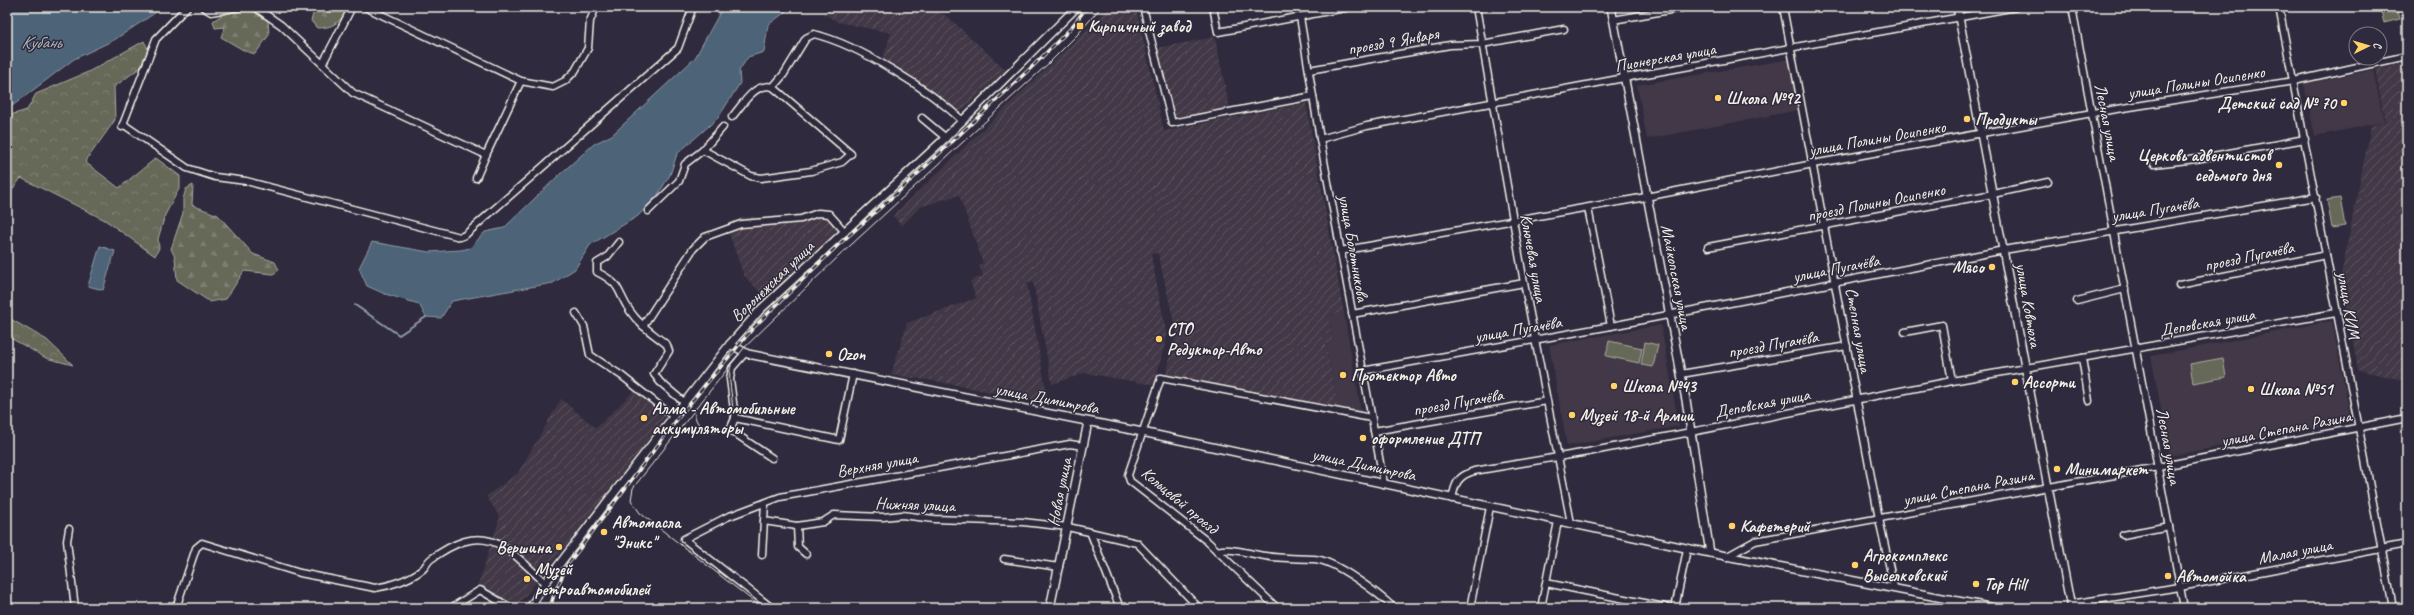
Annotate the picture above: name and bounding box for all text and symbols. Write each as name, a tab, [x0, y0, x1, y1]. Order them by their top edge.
place label: Кирпичный завод	[1088, 16, 1192, 38]
marker: Кирпичный завод	[1075, 21, 1085, 31]
street label: проезд 9 Января	[1346, 23, 1442, 60]
north arrow	[2348, 26, 2388, 66]
water label: Кубань	[21, 31, 63, 53]
street label: Пионерская улица	[1613, 38, 1718, 77]
text: С	[2371, 42, 2385, 50]
street label: улица Полины Осипенко	[2125, 61, 2267, 104]
street label: Лесная улица	[2090, 82, 2126, 164]
place label: Школа №92	[1726, 88, 1801, 109]
marker: Школа №92	[1713, 93, 1723, 103]
place label: Детский сад № 70	[2218, 93, 2338, 114]
marker: Детский сад № 70	[2339, 98, 2349, 108]
place label: Продукты	[1975, 109, 2038, 130]
marker: Продукты	[1962, 114, 1972, 124]
street label: улица Полины Осипенко	[1806, 116, 1948, 161]
place label: Церковь адвентистов седьмого дня	[2138, 145, 2274, 186]
marker: Церковь адвентистов седьмого дня	[2274, 160, 2284, 170]
street label: проезд Полины Осипенко	[1806, 179, 1947, 226]
street label: улица Болотникова	[1334, 192, 1373, 304]
street label: улица Пугачёва	[2109, 192, 2202, 227]
street label: Ключевая улица	[1515, 212, 1552, 305]
street label: Майкопская улица	[1656, 223, 1697, 334]
street label: Воронежская улица	[726, 235, 819, 326]
street label: проезд Пугачёва	[2202, 236, 2297, 276]
street label: улица Пугачёва	[1790, 250, 1883, 287]
place label: Мясо	[1952, 257, 1986, 278]
street label: улица Ковтюха	[2011, 260, 2047, 351]
marker: Мясо	[1987, 262, 1997, 272]
street label: улица КИМ	[2332, 269, 2365, 342]
street label: Степная улица	[1841, 286, 1877, 376]
street label: Деповская улица	[2158, 304, 2258, 341]
street label: улица Пугачёва	[1472, 311, 1565, 348]
place label: СТО Редуктор-Авто	[1167, 319, 1263, 360]
street label: проезд Пугачёва	[1726, 326, 1821, 363]
marker: СТО Редуктор-Авто	[1154, 334, 1164, 344]
place label: Ozon	[837, 344, 867, 365]
marker: Ozon	[824, 349, 834, 359]
place label: Протектор Авто	[1351, 365, 1457, 386]
marker: Протектор Авто	[1338, 370, 1348, 380]
place label: Ассорти	[2023, 372, 2076, 393]
place label: Школа №43	[1622, 376, 1697, 397]
marker: Ассорти	[2010, 377, 2020, 387]
street label: улица Димитрова	[992, 378, 1102, 419]
place label: Школа №51	[2259, 379, 2335, 400]
marker: Школа №43	[1609, 381, 1619, 391]
street label: проезд Пугачёва	[1411, 384, 1506, 421]
street label: Деповская улица	[1713, 384, 1813, 423]
marker: Школа №51	[2246, 384, 2256, 394]
place label: Алма - Автомобильные аккумуляторы	[652, 398, 797, 439]
place label: Музей 18-й Армии	[1580, 405, 1695, 427]
street label: улица Степана Разина	[2218, 405, 2355, 452]
street label: Лесная улица	[2151, 406, 2186, 488]
marker: Музей 18-й Армии	[1567, 410, 1577, 420]
marker: Алма - Автомобильные аккумуляторы	[639, 413, 649, 423]
place label: оформление ДТП	[1371, 428, 1482, 449]
marker: оформление ДТП	[1358, 433, 1368, 443]
street label: улица Димитрова	[1309, 443, 1419, 486]
street label: Верхняя улица	[835, 447, 921, 482]
street label: Новая улица	[1043, 454, 1077, 528]
place label: Минимаркет	[2065, 459, 2149, 480]
street label: Кольцевой проезд	[1137, 462, 1224, 540]
street label: улица Степана Разина	[1900, 464, 2037, 511]
marker: Минимаркет	[2052, 464, 2062, 474]
street label: Нижняя улица	[875, 493, 957, 516]
place label: Автомасла "Эникс"	[612, 512, 682, 553]
place label: Кафетерий	[1740, 516, 1811, 537]
marker: Кафетерий	[1727, 521, 1737, 531]
marker: Автомасла "Эникс"	[599, 527, 609, 537]
street label: Малая улица	[2256, 534, 2336, 569]
place label: Вершина	[497, 537, 553, 558]
marker: Вершина	[554, 542, 564, 552]
place label: Агрокомплекс Выселковский	[1863, 545, 1949, 586]
place label: Музей ретроавтомобилей	[535, 559, 652, 600]
marker: Агрокомплекс Выселковский	[1850, 560, 1860, 570]
place label: Автомойка	[2176, 566, 2247, 587]
marker: Автомойка	[2163, 571, 2173, 581]
marker: Музей ретроавтомобилей	[522, 574, 532, 584]
place label: Top Hill	[1984, 574, 2029, 595]
marker: Top Hill	[1971, 579, 1981, 589]

